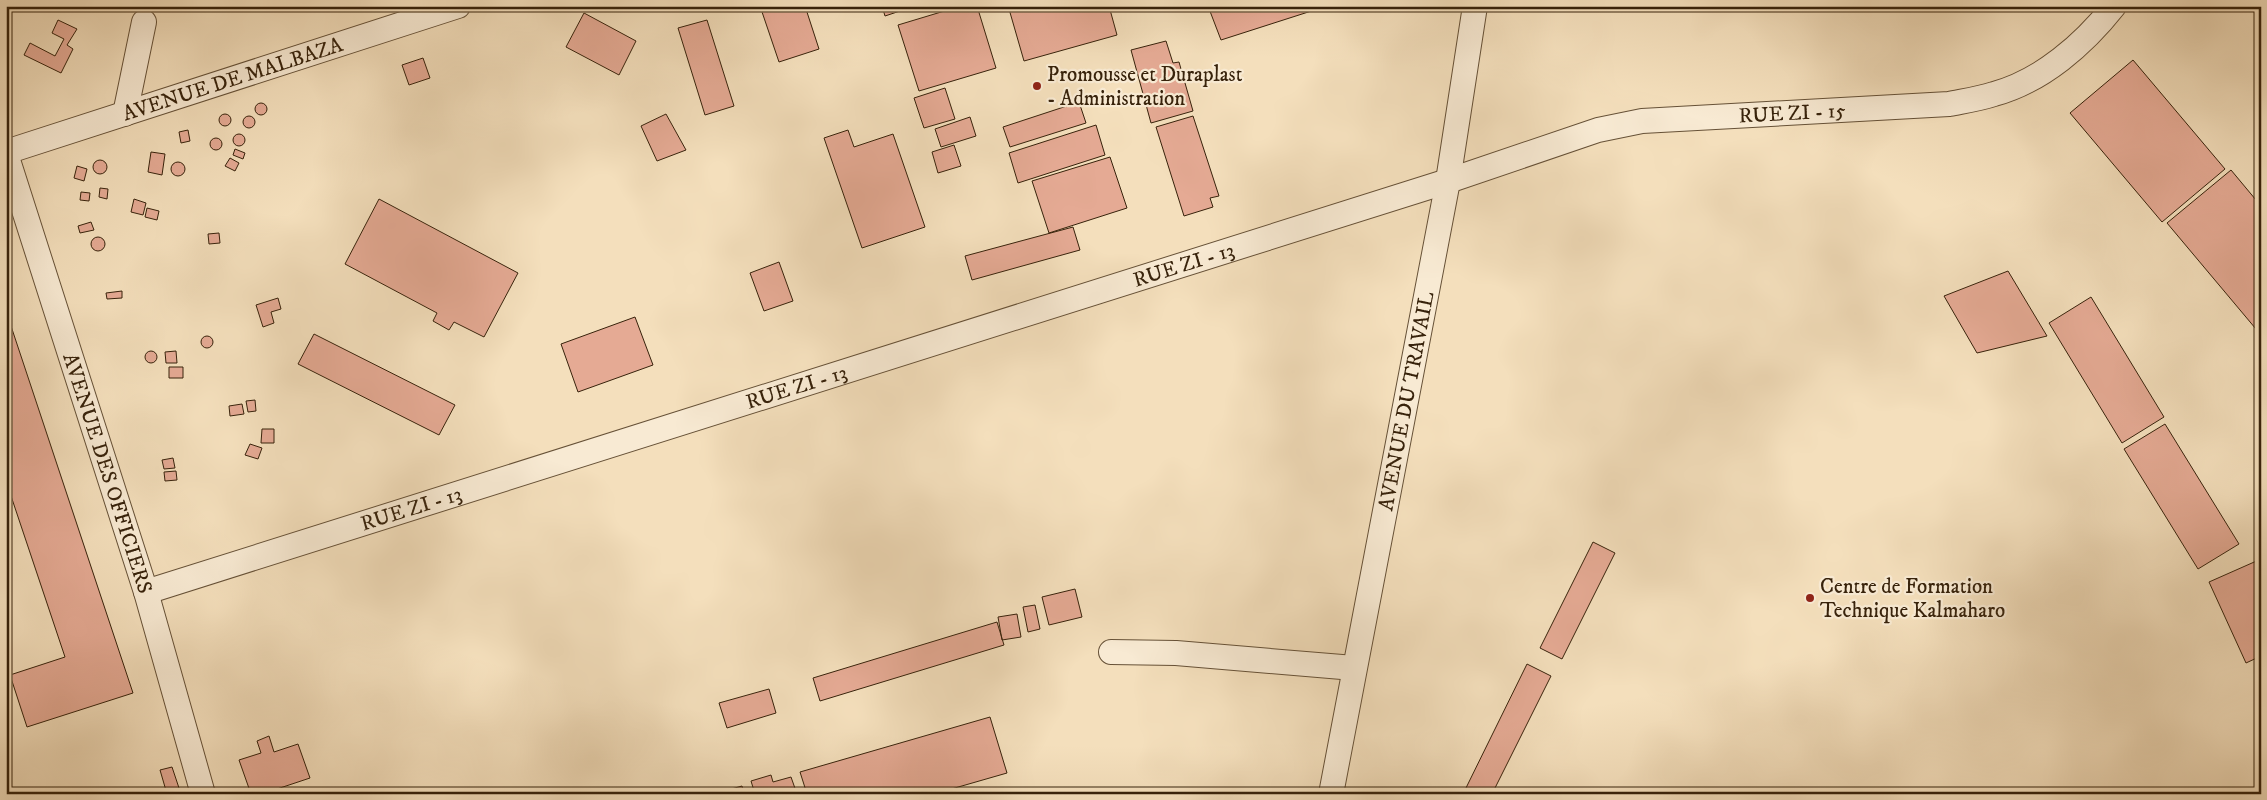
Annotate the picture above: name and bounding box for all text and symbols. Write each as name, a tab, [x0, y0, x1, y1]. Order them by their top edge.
street label: AVENUE DE MALBAZA	[119, 32, 347, 128]
place label: Promousse et Duraplast - Administration	[1047, 62, 1243, 112]
marker: Promousse et Duraplast - Administration	[1031, 80, 1043, 92]
street label: RUE ZI - 15	[1738, 98, 1846, 130]
street label: RUE ZI - 13	[1130, 237, 1238, 294]
street label: AVENUE DU TRAVAIL	[1373, 290, 1441, 513]
street label: AVENUE DES OFFICIERS	[56, 350, 158, 597]
street label: RUE ZI - 13	[743, 360, 850, 416]
street label: RUE ZI - 13	[358, 481, 465, 537]
place label: Centre de Formation Technique Kalmaharo	[1820, 574, 2005, 624]
marker: Centre de Formation Technique Kalmaharo	[1804, 592, 1816, 604]

